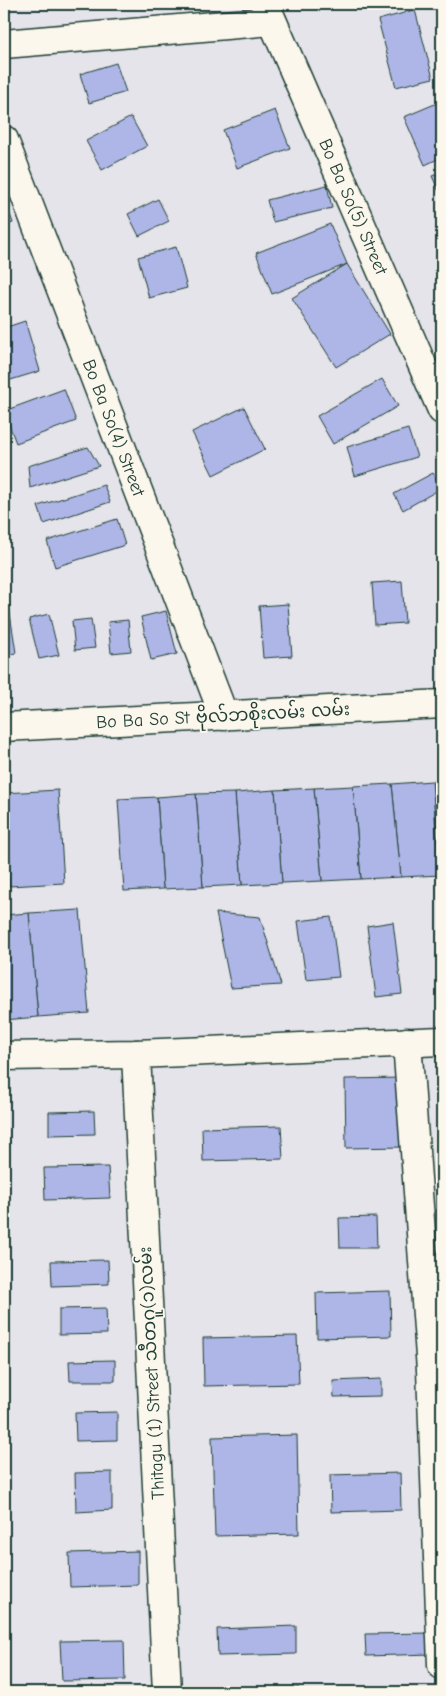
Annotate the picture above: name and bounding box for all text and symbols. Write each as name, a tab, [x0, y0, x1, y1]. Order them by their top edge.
street label: Bo Ba So(5) Street	[315, 135, 392, 278]
street label: Bo Ba So(4) Street	[78, 356, 150, 500]
street label: Bo Ba So St ဗိုလ်ဘစိုးလမ်း လမ်း	[95, 695, 351, 737]
street label: Thitagu (1) Street သီတဂူ(၁)လမ်း	[131, 1246, 173, 1500]

